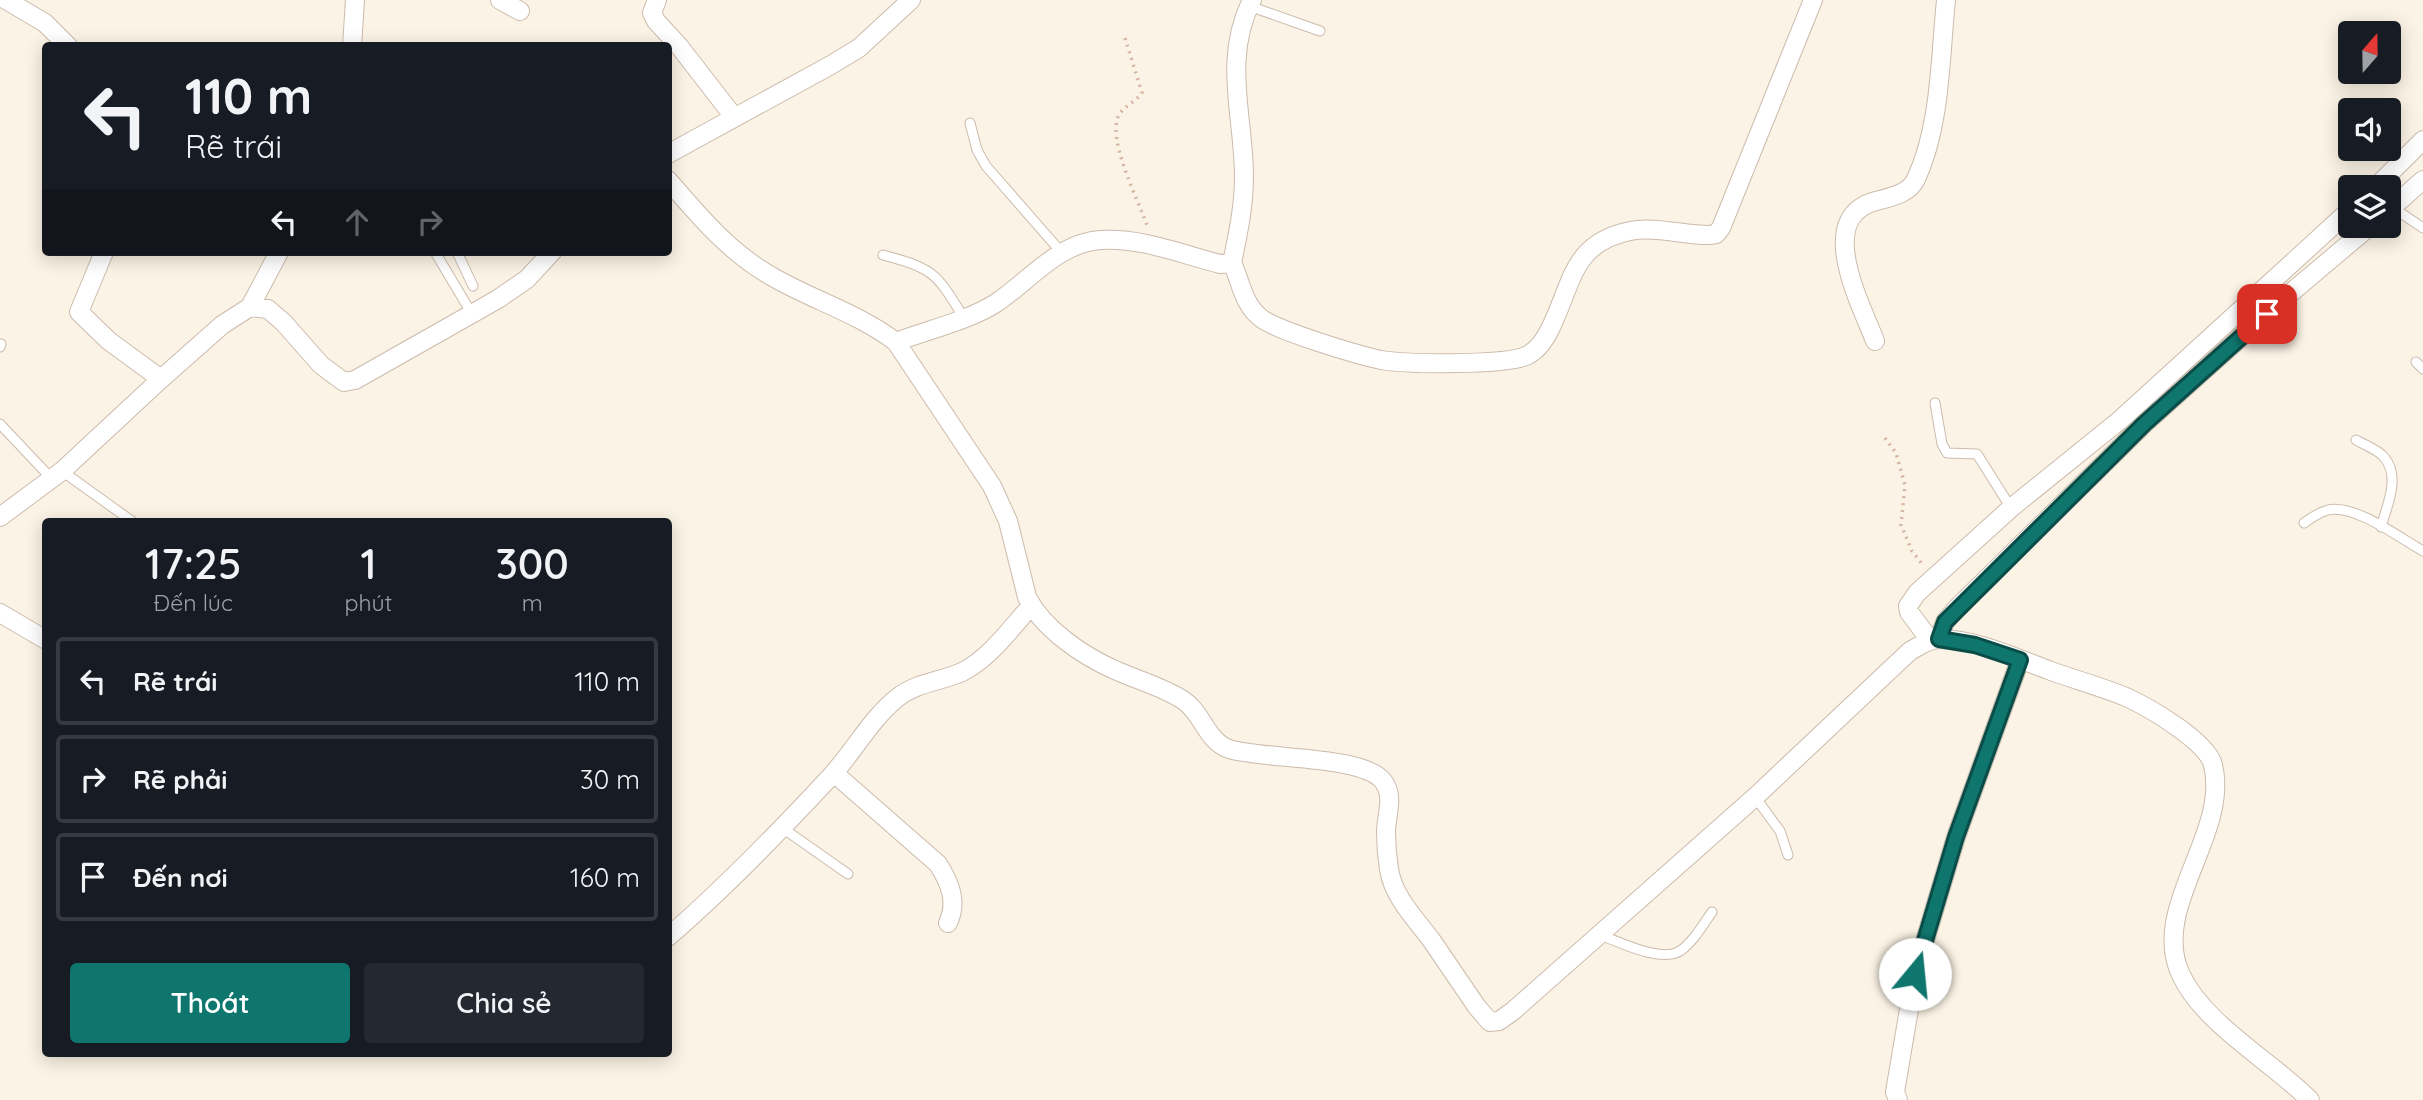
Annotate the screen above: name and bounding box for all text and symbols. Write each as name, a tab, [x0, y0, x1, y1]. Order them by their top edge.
north arrow	[2338, 21, 2401, 84]
map controls	[2338, 21, 2401, 238]
text: 110 m	[185, 65, 312, 126]
icon: left	[70, 70, 161, 161]
button: sound	[2338, 98, 2401, 161]
text: Rẽ trái	[185, 126, 282, 166]
button: layers	[2338, 175, 2401, 238]
icon: left	[265, 203, 303, 241]
icon: ahead	[338, 203, 376, 241]
icon: right	[411, 203, 449, 241]
pin	[2237, 284, 2297, 344]
icon: arrive	[2248, 295, 2286, 333]
text: 17:25	[145, 537, 241, 590]
text: 1	[360, 537, 376, 590]
text: 300	[495, 537, 569, 590]
text: Đến lúc	[154, 588, 233, 617]
text: phút	[344, 588, 392, 617]
text: m	[522, 588, 543, 617]
icon: left	[74, 662, 112, 700]
text: Rẽ trái	[133, 665, 217, 698]
text: 110 m	[574, 665, 640, 698]
icon: right	[74, 760, 112, 798]
text: Rẽ phải	[133, 763, 227, 796]
text: 30 m	[580, 763, 640, 796]
icon: arrive	[74, 858, 112, 896]
text: Đến nơi	[133, 861, 228, 894]
text: 160 m	[570, 861, 640, 894]
position arrow	[1878, 937, 1952, 1011]
button: Thoát	[70, 963, 350, 1043]
button: Chia sẻ	[364, 963, 644, 1043]

